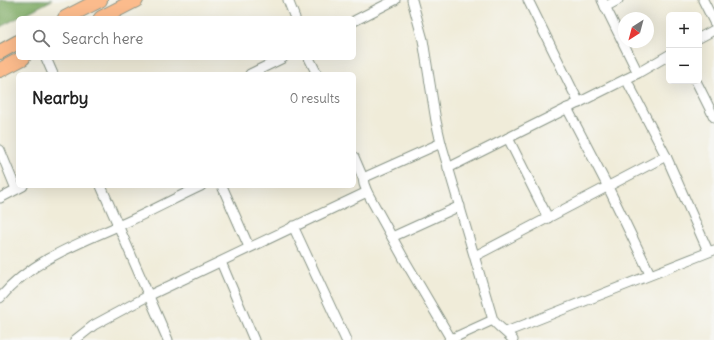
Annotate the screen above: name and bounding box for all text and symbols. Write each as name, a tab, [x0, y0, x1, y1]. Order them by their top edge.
north arrow	[618, 12, 654, 48]
map controls	[666, 12, 702, 84]
button: +	[666, 12, 702, 48]
search box	[16, 16, 356, 60]
icon: search	[30, 27, 52, 49]
text: Search here	[62, 29, 143, 48]
button: −	[666, 48, 702, 84]
text: Nearby	[32, 87, 88, 109]
text: 0 results	[290, 90, 340, 107]

